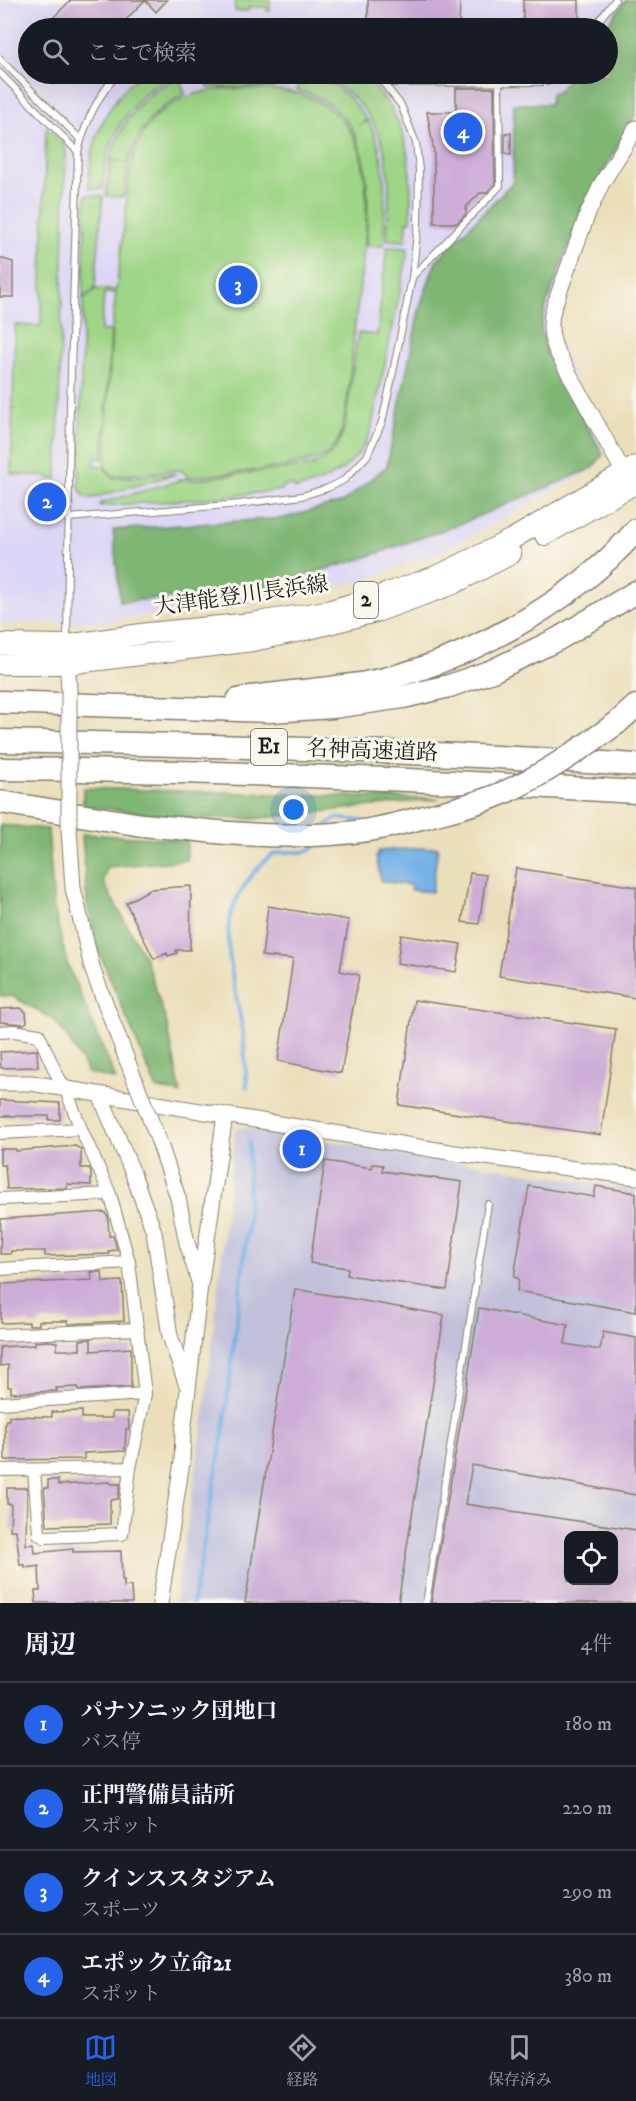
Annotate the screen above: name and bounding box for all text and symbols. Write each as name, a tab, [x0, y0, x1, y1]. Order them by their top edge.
search box	[18, 18, 618, 84]
icon: search	[39, 35, 72, 68]
text: ここで検索	[87, 40, 197, 67]
pin: 4	[444, 110, 482, 154]
pin: 3	[218, 262, 258, 308]
pin: 2	[28, 480, 66, 524]
street label: 大津能登川長浜線	[152, 570, 330, 622]
road number: 2	[354, 582, 378, 618]
road number: E1	[251, 729, 287, 765]
street label: 名神高速道路	[306, 735, 438, 767]
your location	[279, 795, 308, 824]
pin: 1	[282, 1126, 322, 1172]
map controls	[564, 1531, 618, 1585]
button: locate	[564, 1531, 618, 1585]
text: 周辺	[24, 1629, 76, 1662]
text: 4件	[580, 1632, 612, 1657]
text: パナソニック団地口	[81, 1698, 277, 1725]
text: 1	[40, 1712, 47, 1737]
text: 180 m	[565, 1712, 612, 1737]
text: バス停	[81, 1730, 141, 1755]
text: 正門警備員詰所	[81, 1782, 235, 1809]
text: 2	[39, 1796, 48, 1821]
text: 220 m	[562, 1796, 612, 1821]
text: スポット	[81, 1814, 161, 1839]
text: クインススタジアム	[81, 1866, 276, 1893]
text: 3	[40, 1880, 47, 1905]
text: 290 m	[562, 1880, 612, 1905]
text: スポーツ	[81, 1898, 160, 1923]
text: エポック立命21	[81, 1950, 232, 1977]
text: 4	[38, 1964, 49, 1989]
text: 380 m	[564, 1964, 612, 1989]
text: スポット	[81, 1982, 161, 2007]
tab: 地図	[84, 2031, 117, 2090]
tab: 経路	[286, 2031, 319, 2090]
tab: 保存済み	[488, 2031, 552, 2090]

